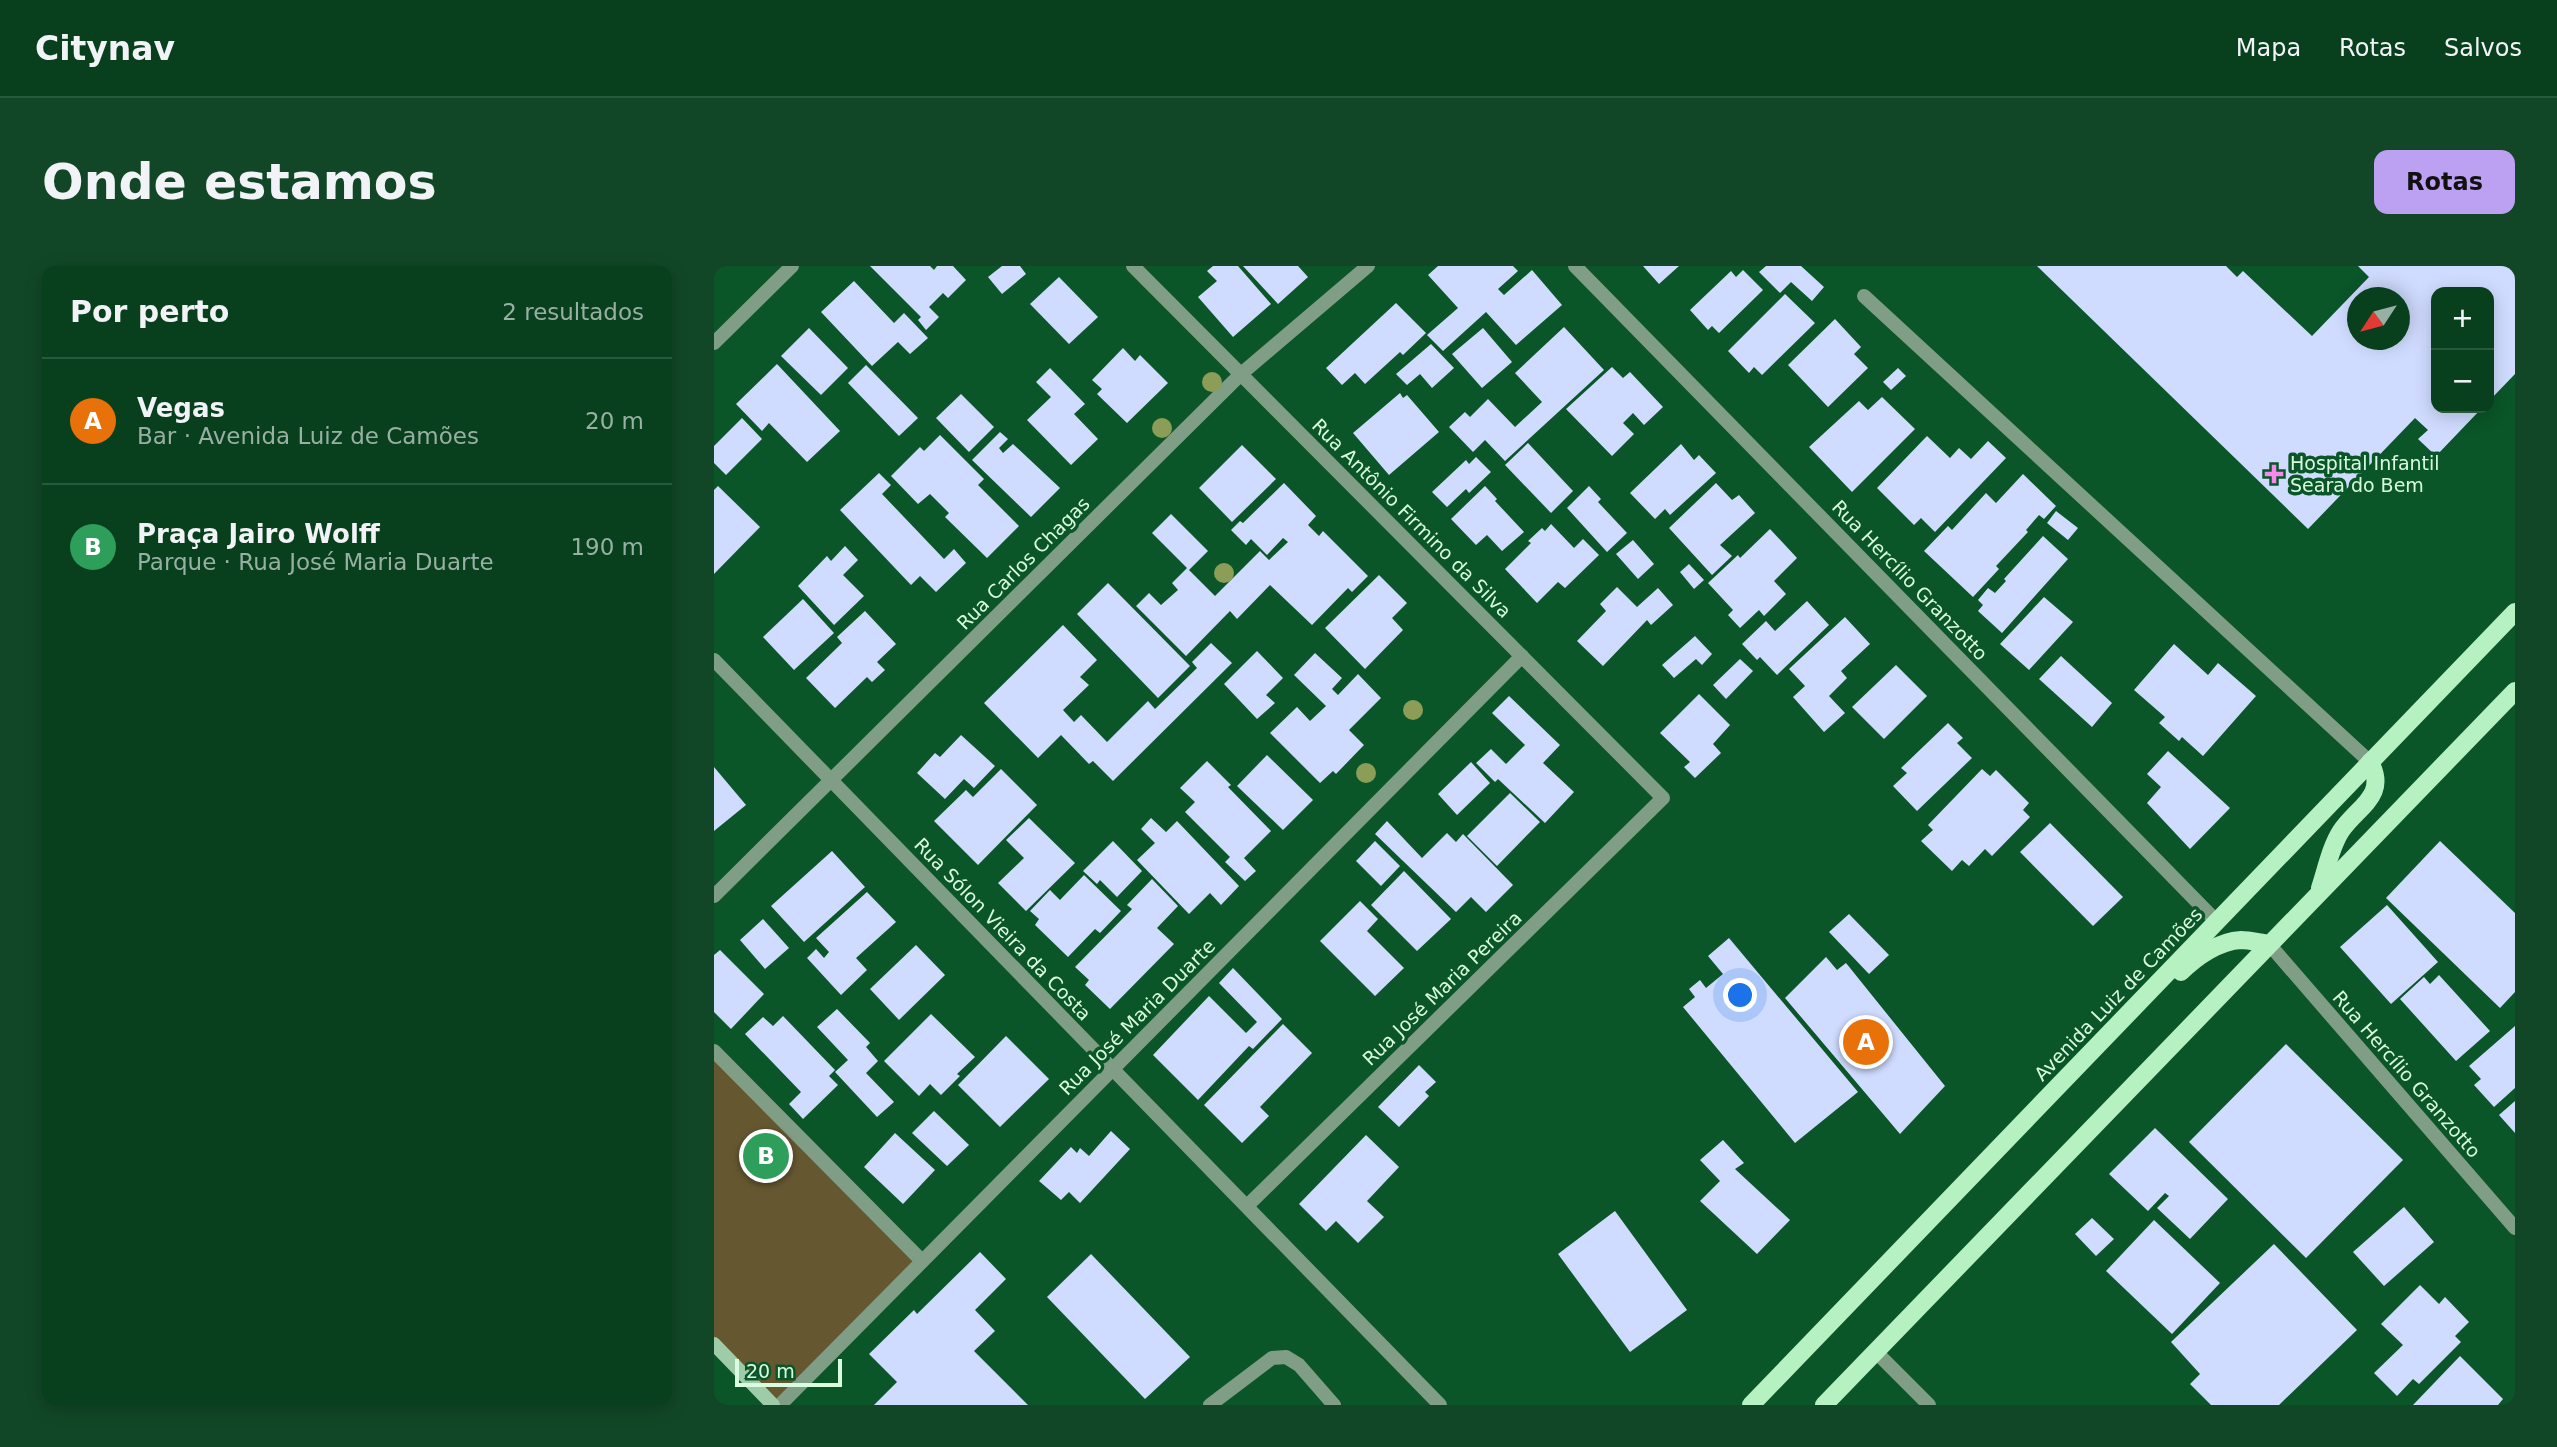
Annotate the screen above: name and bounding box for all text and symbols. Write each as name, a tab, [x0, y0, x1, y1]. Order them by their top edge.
text: Citynav	[35, 29, 175, 68]
text: Mapa	[2236, 34, 2301, 62]
text: Rotas	[2339, 34, 2406, 62]
text: Salvos	[2444, 34, 2522, 62]
button: Rotas	[2374, 150, 2515, 214]
text: Onde estamos	[42, 154, 437, 211]
north arrow	[2347, 287, 2410, 350]
map controls	[2431, 287, 2494, 413]
button: +	[2431, 287, 2494, 350]
text: Por perto	[70, 294, 229, 329]
text: 2 resultados	[502, 299, 644, 325]
button: −	[2431, 350, 2494, 413]
text: Vegas	[137, 393, 225, 423]
text: A	[84, 408, 102, 434]
text: 20 m	[585, 408, 644, 434]
street label: Rua Antônio Firmino da Silva	[1308, 414, 1516, 622]
text: Bar · Avenida Luiz de Camões	[137, 423, 479, 449]
place label: Hospital Infantil Seara do Bem	[2290, 452, 2440, 496]
marker: Hospital Infantil Seara do Bem	[2264, 464, 2284, 484]
street label: Rua Carlos Chagas	[952, 492, 1094, 634]
street label: Rua Hercílio Granzotto	[1828, 495, 1992, 665]
text: Praça Jairo Wolff	[137, 519, 380, 549]
text: B	[84, 534, 102, 560]
text: 190 m	[570, 534, 644, 560]
text: Parque · Rua José Maria Duarte	[137, 549, 494, 575]
street label: Rua Sólon Vieira da Costa	[910, 833, 1096, 1025]
street label: Avenida Luiz de Camões	[2030, 903, 2206, 1085]
street label: Rua José Maria Pereira	[1358, 906, 1526, 1070]
street label: Rua José Maria Duarte	[1055, 935, 1219, 1099]
your location	[1723, 978, 1757, 1012]
street label: Rua Hercílio Granzotto	[2329, 986, 2485, 1162]
pin: A	[1843, 1016, 1889, 1068]
pin: B	[743, 1130, 789, 1182]
scale bar	[735, 1356, 842, 1388]
text: 20 m	[746, 1360, 795, 1382]

